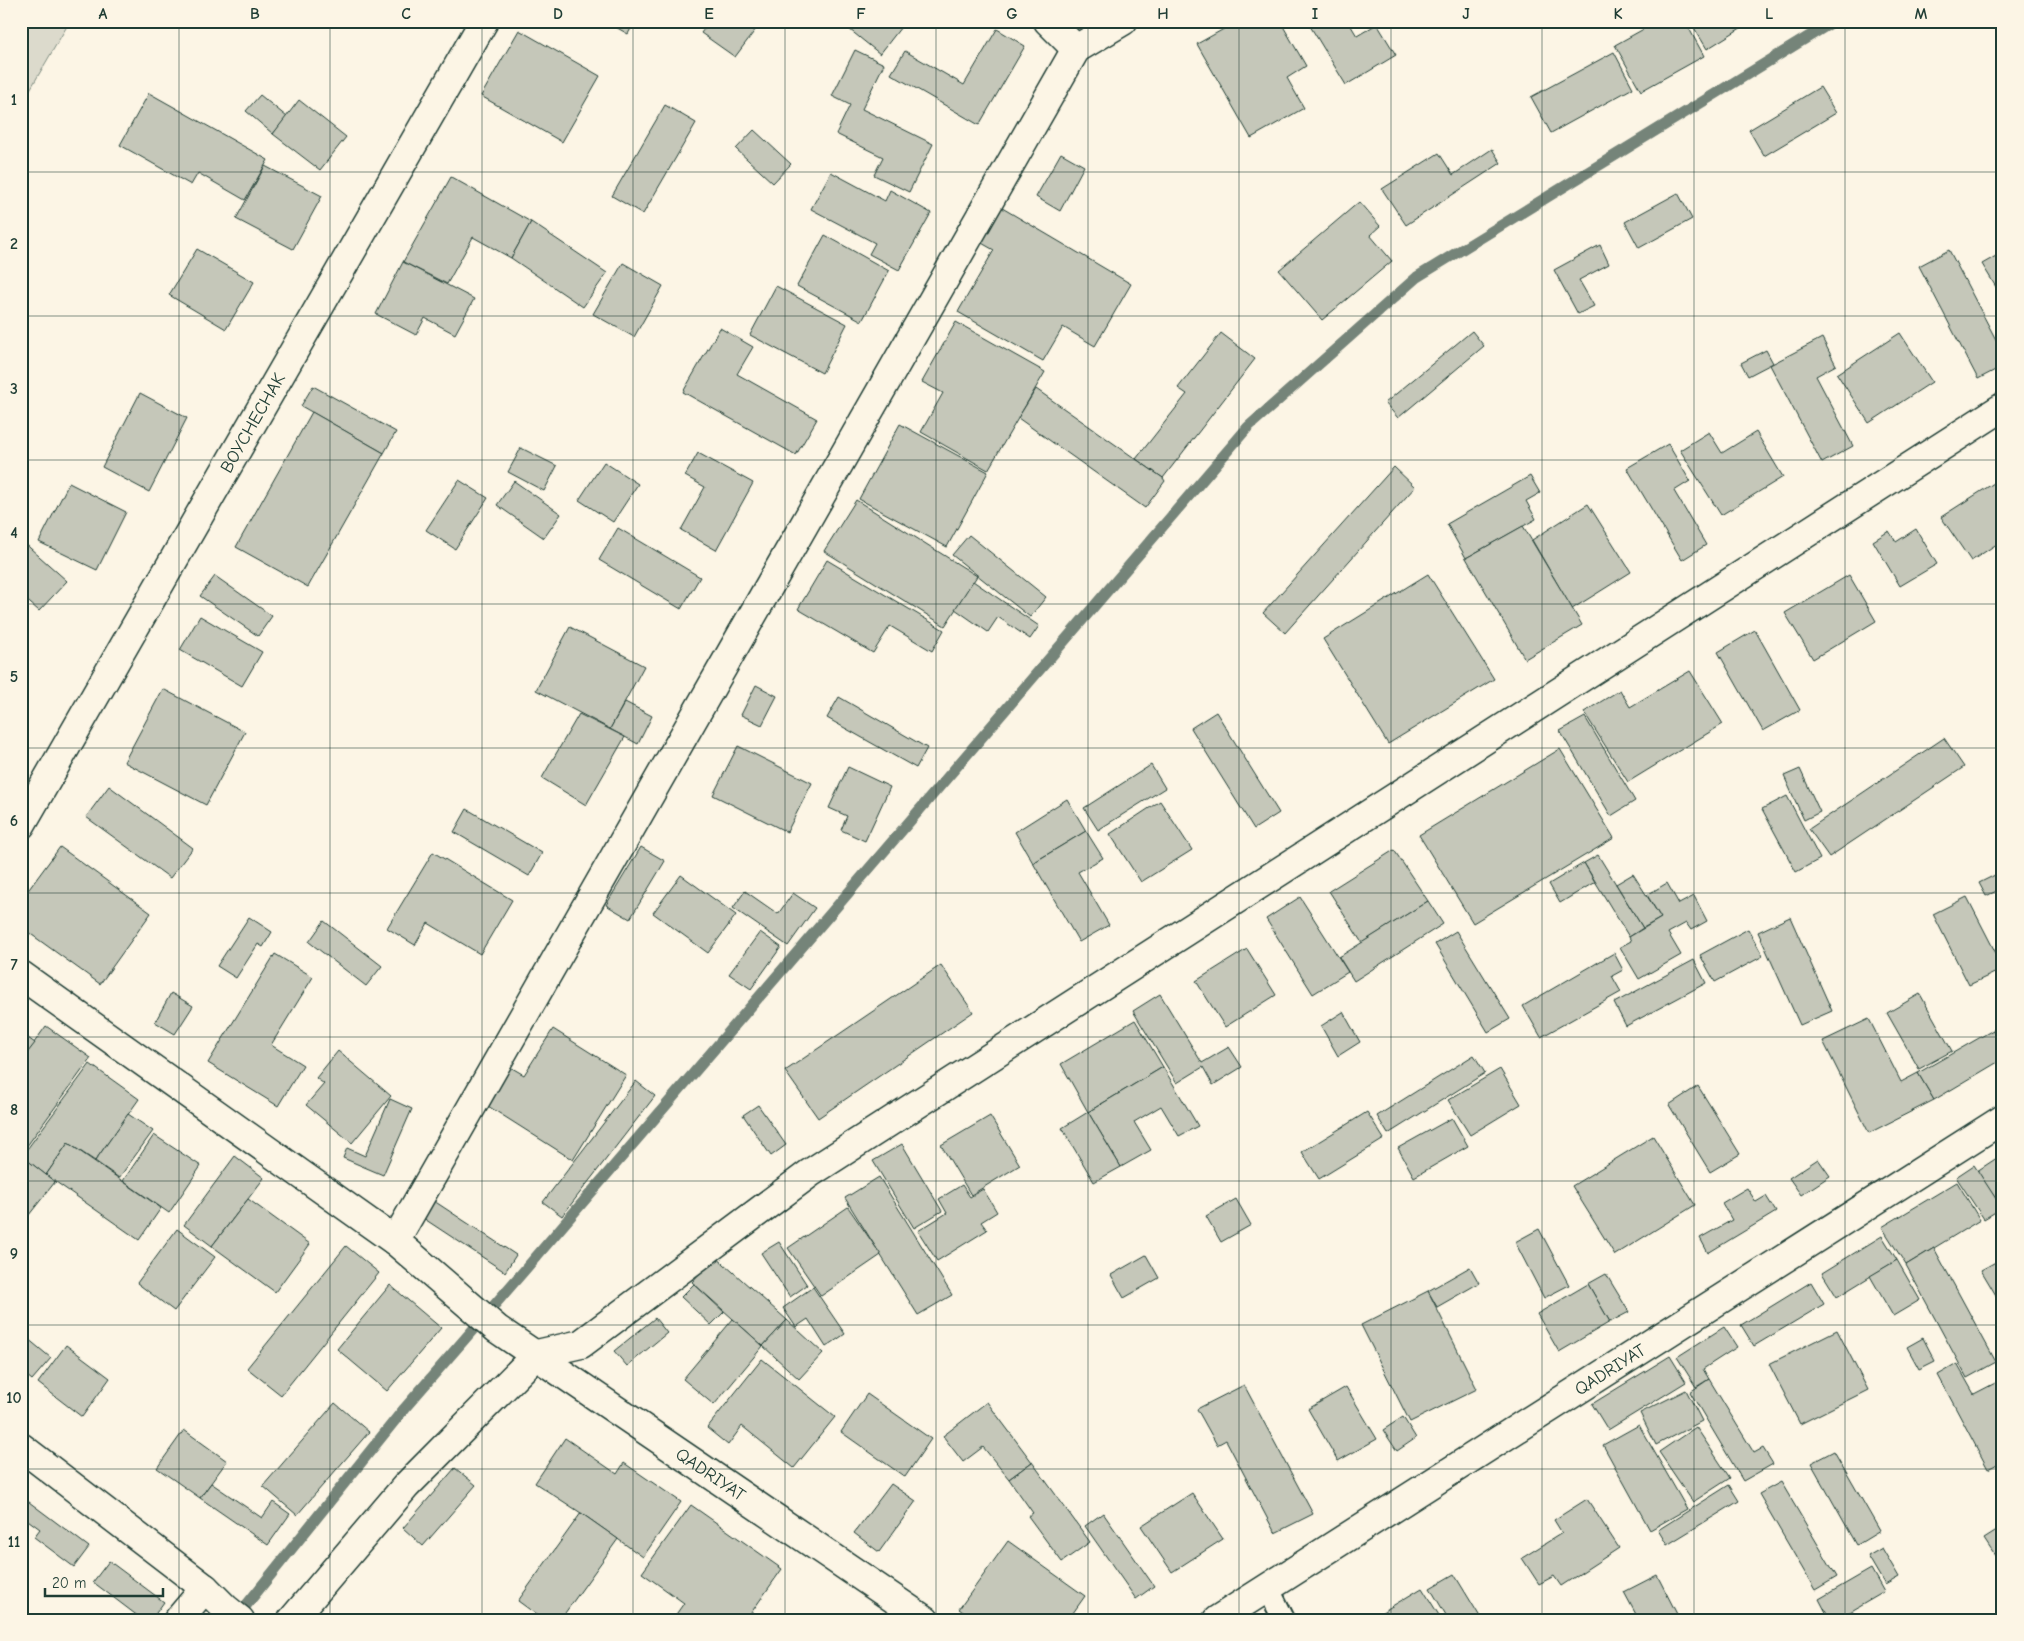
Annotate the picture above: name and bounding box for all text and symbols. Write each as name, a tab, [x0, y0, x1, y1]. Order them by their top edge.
text: A	[99, 5, 108, 23]
text: B	[250, 5, 260, 23]
text: C	[401, 5, 411, 23]
text: D	[553, 5, 563, 23]
text: E	[704, 5, 714, 23]
text: F	[856, 5, 866, 23]
text: G	[1006, 5, 1018, 23]
text: H	[1157, 5, 1169, 23]
text: I	[1312, 5, 1318, 23]
text: J	[1462, 5, 1470, 23]
text: K	[1613, 5, 1623, 23]
text: L	[1765, 5, 1773, 23]
text: M	[1915, 5, 1928, 23]
text: 1	[11, 91, 17, 109]
text: 2	[10, 235, 18, 253]
street label: BOYCHECHAK	[216, 370, 290, 477]
text: 3	[10, 380, 18, 398]
text: 4	[10, 524, 18, 542]
text: 5	[10, 668, 18, 686]
text: 6	[10, 812, 18, 830]
text: 7	[10, 956, 18, 974]
text: 8	[10, 1101, 18, 1119]
text: 9	[10, 1245, 18, 1263]
street label: QADRIYAT	[1571, 1339, 1650, 1400]
text: 10	[6, 1389, 22, 1407]
street label: QADRIYAT	[671, 1444, 750, 1506]
text: 11	[8, 1533, 20, 1551]
scale bar	[45, 1566, 162, 1598]
text: 20 m	[52, 1574, 86, 1592]

